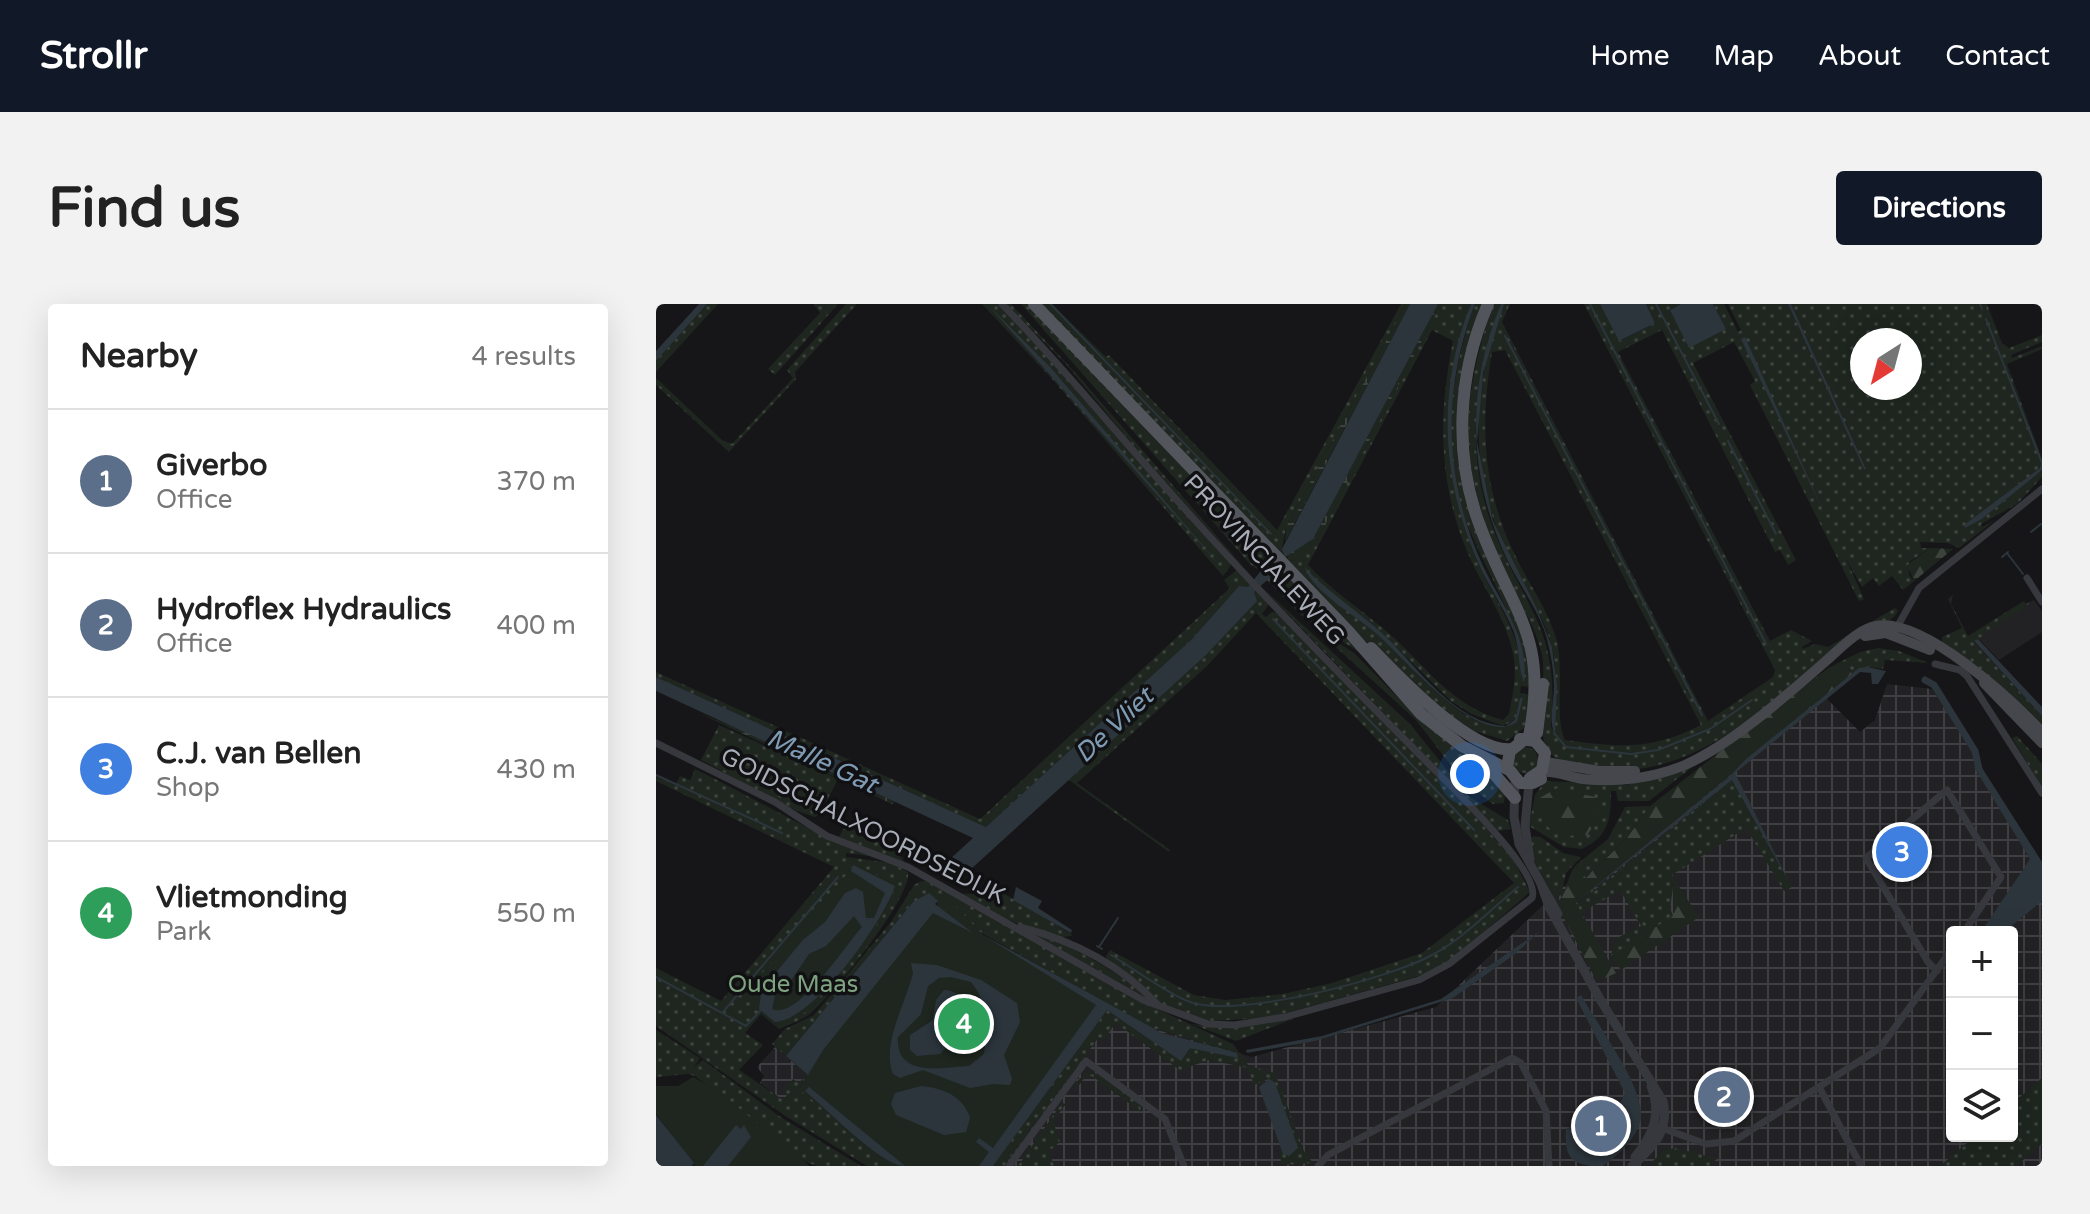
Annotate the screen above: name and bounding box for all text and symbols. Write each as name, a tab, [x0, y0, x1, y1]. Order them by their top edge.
text: Strollr	[40, 33, 148, 79]
text: Home	[1590, 39, 1670, 73]
text: Map	[1714, 39, 1774, 73]
text: About	[1818, 39, 1901, 73]
text: Contact	[1945, 39, 2050, 73]
button: Directions	[1836, 171, 2042, 245]
text: Find us	[48, 175, 240, 242]
north arrow	[1850, 328, 1922, 400]
text: Nearby	[80, 336, 198, 377]
text: 4 results	[471, 341, 576, 372]
text: Giverbo	[156, 447, 268, 484]
text: 1	[98, 466, 114, 497]
text: 370 m	[496, 466, 576, 497]
street label: PROVINCIALEWEG	[1177, 468, 1351, 652]
text: Office	[156, 484, 232, 515]
text: Hydroflex Hydraulics	[156, 591, 451, 628]
text: 2	[98, 610, 114, 641]
text: 400 m	[496, 610, 576, 641]
text: Office	[156, 628, 232, 659]
water label: De Vliet	[1068, 679, 1162, 769]
water label: Malle Gat	[762, 722, 885, 801]
text: C.J. van Bellen	[156, 735, 362, 772]
street label: GOIDSCHALXOORDSEDIJK	[716, 741, 1010, 911]
text: 3	[98, 754, 114, 785]
text: 430 m	[496, 754, 576, 785]
your location	[1450, 754, 1490, 794]
text: Shop	[156, 772, 220, 803]
pin: 3	[1876, 822, 1928, 882]
text: Vlietmonding	[156, 879, 348, 916]
text: 4	[98, 898, 114, 929]
text: 550 m	[496, 898, 576, 929]
text: Park	[156, 916, 212, 947]
map controls	[1946, 926, 2018, 1142]
button: +	[1946, 926, 2018, 998]
park label: Oude Maas	[728, 970, 858, 999]
pin: 4	[938, 994, 990, 1054]
button: −	[1946, 998, 2018, 1070]
pin: 2	[1698, 1067, 1750, 1127]
button: layers	[1946, 1070, 2018, 1142]
pin: 1	[1575, 1096, 1627, 1156]

